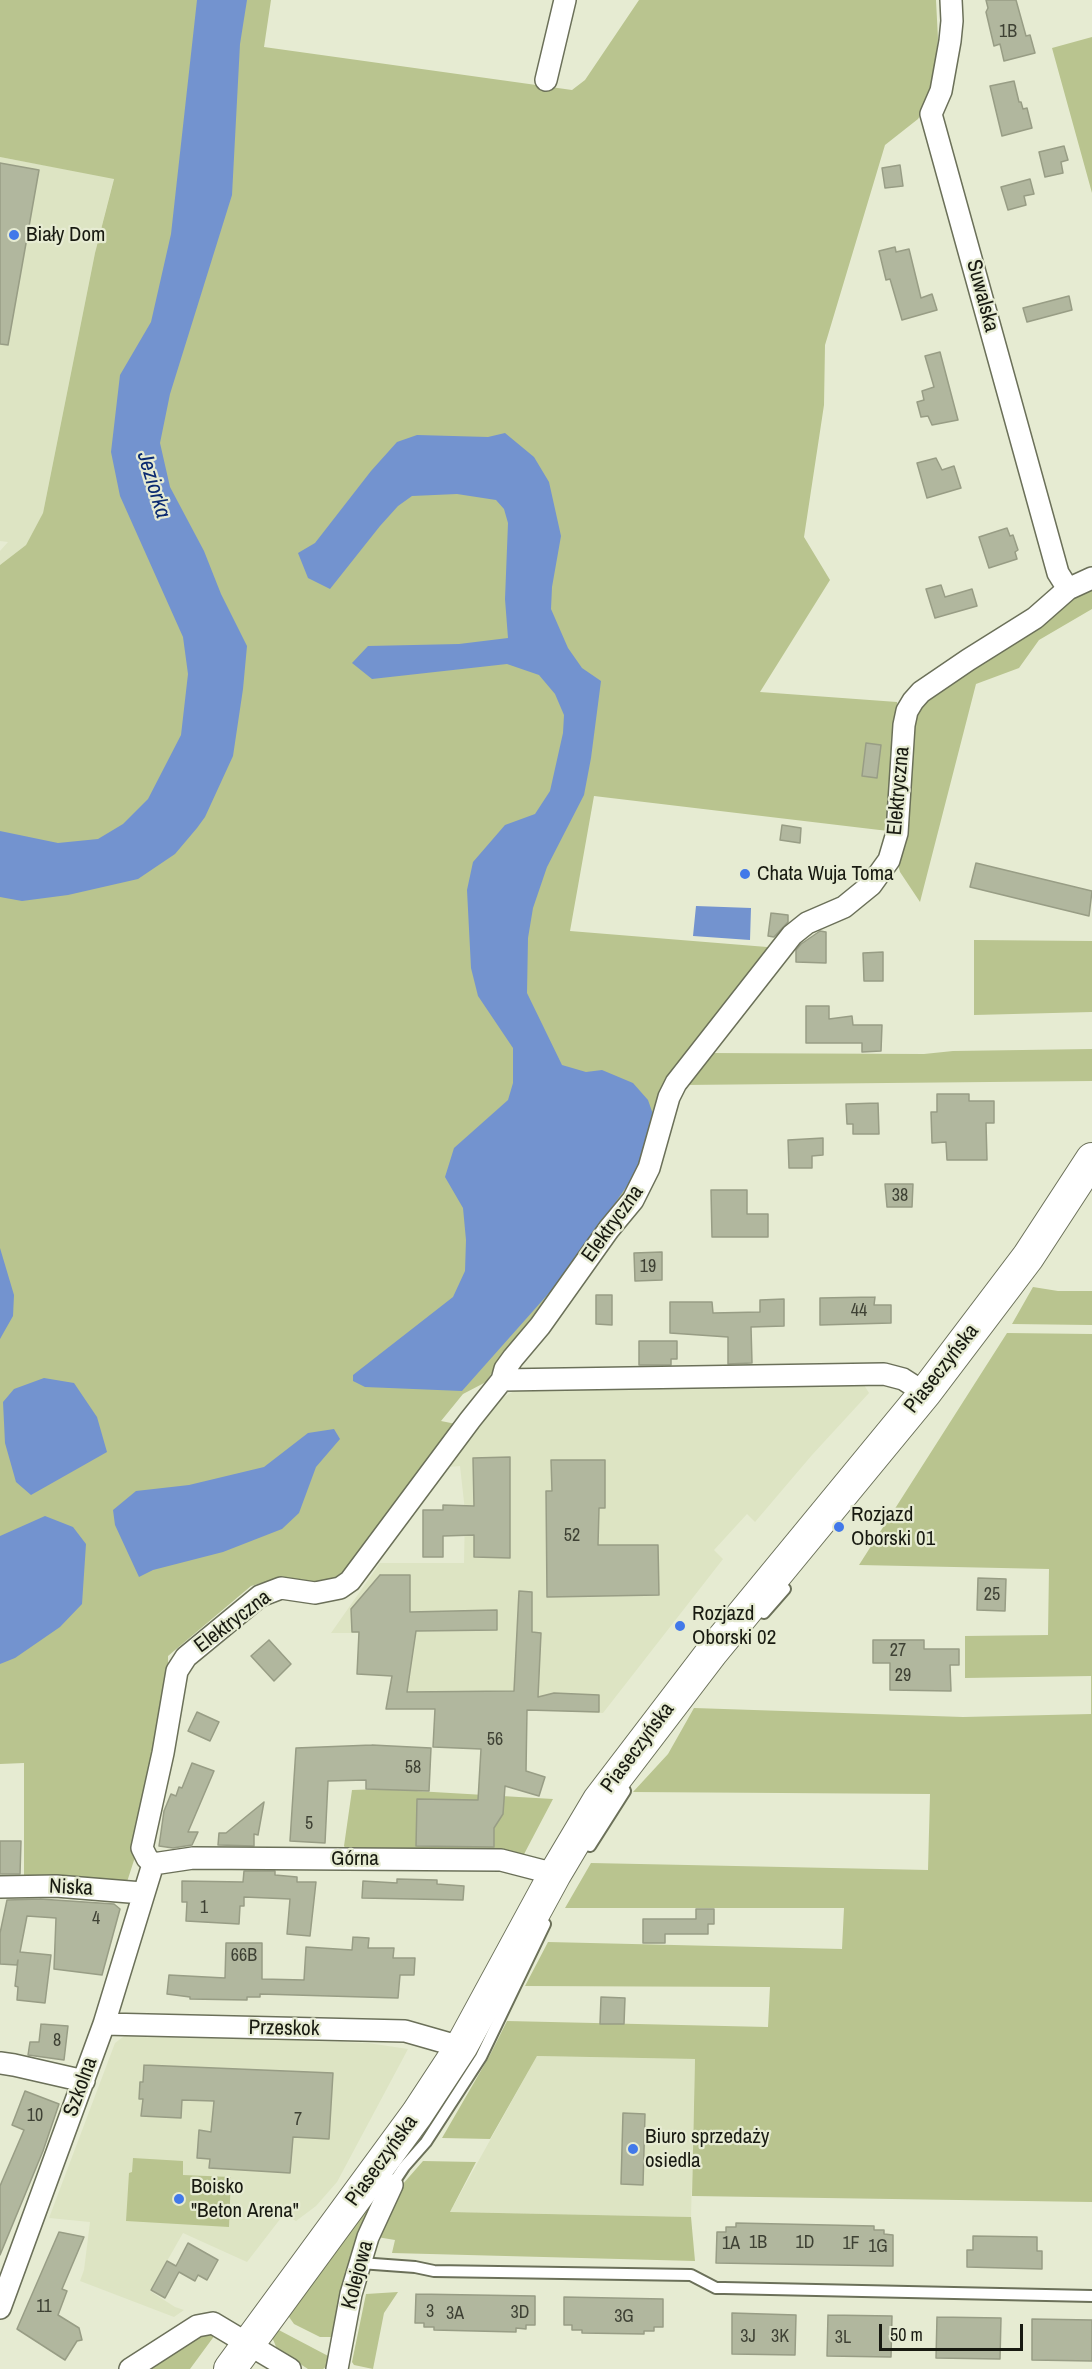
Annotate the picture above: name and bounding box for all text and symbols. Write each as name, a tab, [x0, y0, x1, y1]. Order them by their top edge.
house number: 1B	[999, 21, 1017, 43]
place label: Biały Dom	[26, 222, 105, 248]
marker: Biały Dom	[7, 228, 21, 242]
street label: Suwalska	[960, 257, 1004, 335]
water label: Jeziorka	[130, 449, 176, 521]
street label: Elektryczna	[883, 746, 915, 836]
place label: Chata Wuja Toma	[757, 861, 894, 887]
marker: Chata Wuja Toma	[738, 867, 752, 881]
street label: Elektryczna	[577, 1181, 649, 1267]
house number: 38	[892, 1185, 908, 1207]
house number: 19	[640, 1256, 656, 1278]
house number: 44	[851, 1300, 867, 1322]
street label: Piaseczyńska	[899, 1319, 985, 1419]
place label: Rozjazd Oborski 01	[851, 1502, 935, 1552]
marker: Rozjazd Oborski 01	[832, 1520, 846, 1534]
house number: 52	[564, 1525, 580, 1547]
house number: 25	[984, 1584, 1000, 1606]
street label: Elektryczna	[190, 1585, 276, 1659]
place label: Rozjazd Oborski 02	[692, 1601, 776, 1651]
marker: Rozjazd Oborski 02	[673, 1619, 687, 1633]
house number: 27	[890, 1640, 906, 1662]
house number: 29	[895, 1665, 911, 1687]
street label: Piaseczyńska	[596, 1698, 680, 1798]
house number: 56	[487, 1729, 503, 1751]
house number: 58	[405, 1757, 421, 1779]
house number: 5	[305, 1813, 313, 1835]
street label: Górna	[331, 1846, 379, 1872]
street label: Niska	[48, 1874, 94, 1902]
house number: 1	[200, 1897, 208, 1919]
house number: 4	[92, 1908, 100, 1930]
house number: 66B	[231, 1945, 257, 1967]
street label: Przeskok	[248, 2016, 320, 2042]
house number: 8	[53, 2030, 61, 2052]
street label: Szkolna	[59, 2054, 103, 2120]
house number: 10	[27, 2105, 43, 2127]
house number: 7	[294, 2109, 302, 2131]
street label: Piaseczyńska	[341, 2111, 423, 2211]
place label: Biuro sprzedaży osiedla	[645, 2124, 769, 2174]
marker: Biuro sprzedaży osiedla	[626, 2142, 640, 2156]
place label: Boisko "Beton Arena"	[191, 2174, 299, 2224]
marker: Boisko "Beton Arena"	[172, 2192, 186, 2206]
house number: 1B	[749, 2232, 767, 2254]
house number: 1D	[796, 2232, 814, 2254]
house number: 1A	[722, 2233, 740, 2255]
house number: 1F	[842, 2233, 860, 2255]
house number: 1G	[868, 2236, 888, 2258]
street label: Kolejowa	[337, 2238, 379, 2312]
house number: 11	[36, 2296, 52, 2318]
house number: 3	[426, 2301, 434, 2323]
house number: 3D	[511, 2302, 529, 2324]
house number: 3A	[446, 2303, 464, 2325]
house number: 3G	[614, 2306, 634, 2328]
scale bar	[882, 2312, 1026, 2350]
text: 50 m	[890, 2322, 923, 2347]
house number: 3J	[740, 2326, 756, 2348]
house number: 3K	[771, 2326, 789, 2348]
house number: 3L	[835, 2327, 851, 2349]

